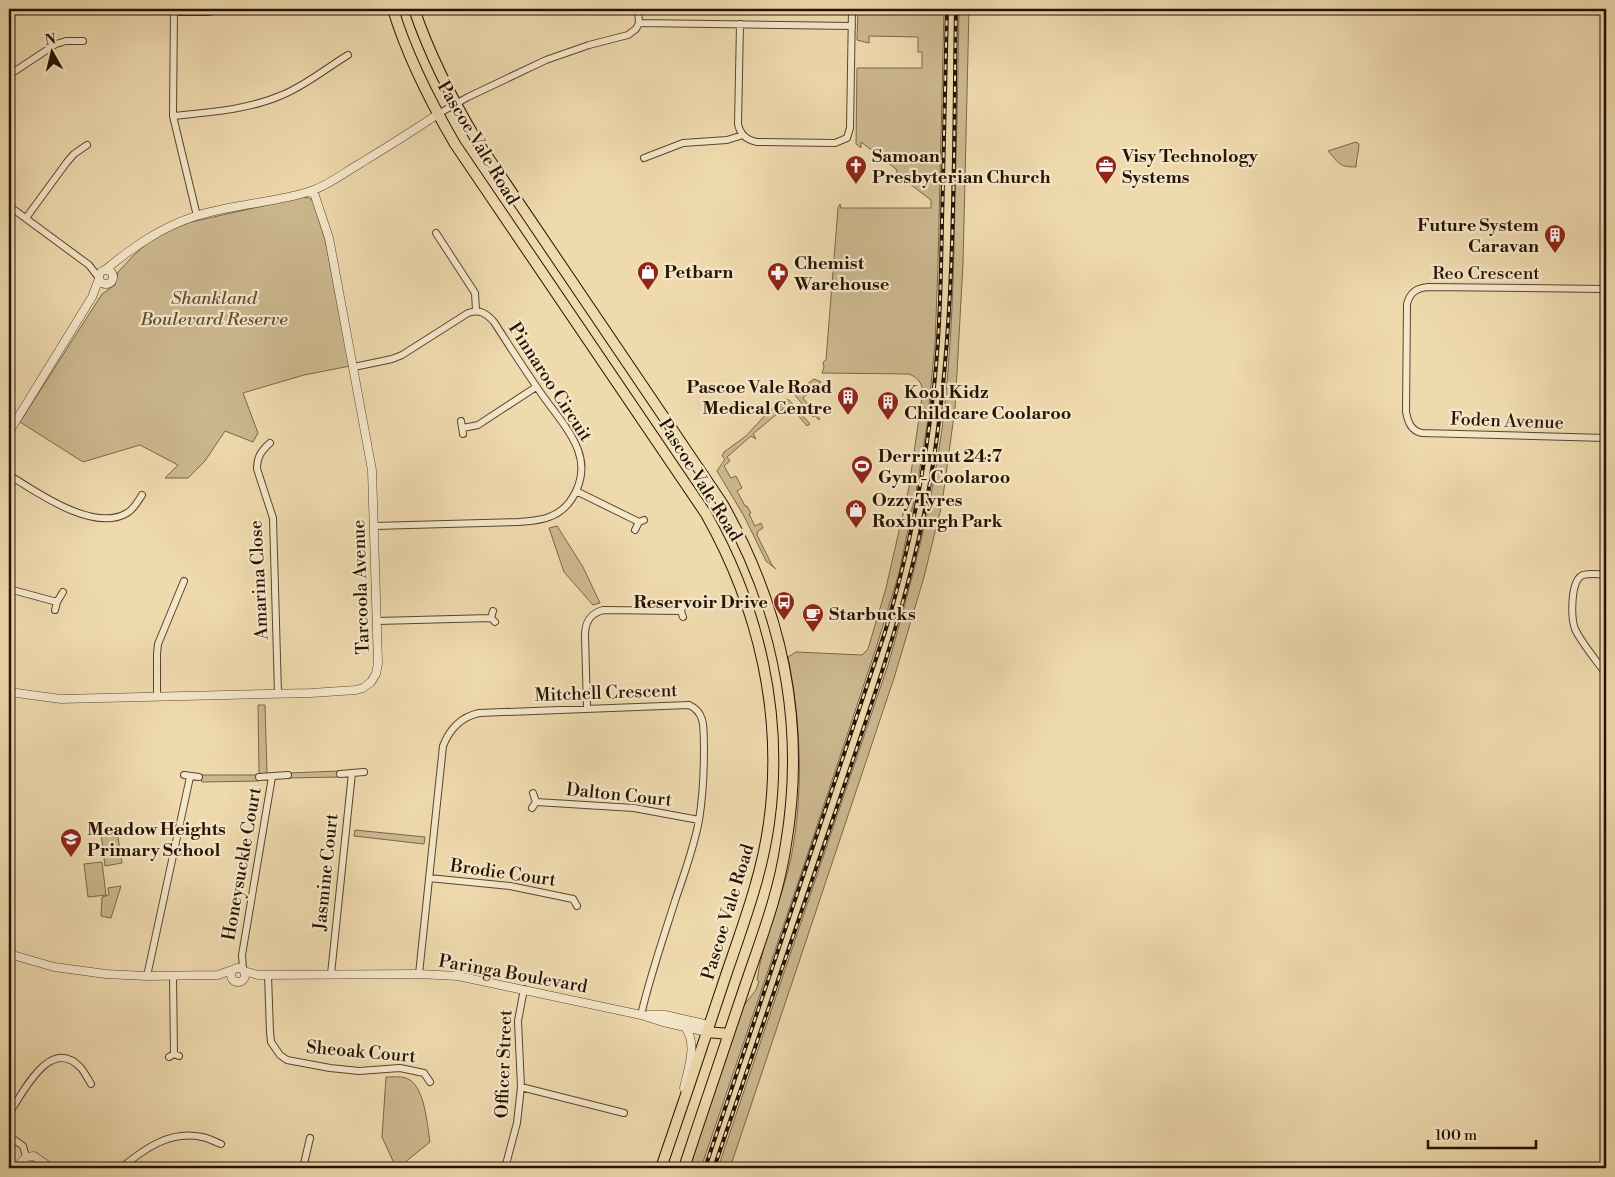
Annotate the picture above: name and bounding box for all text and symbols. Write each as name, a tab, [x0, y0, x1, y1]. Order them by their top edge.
north arrow	[28, 28, 78, 78]
text: N	[44, 30, 57, 50]
street label: Pascoe Vale Road	[432, 77, 524, 210]
place label: Samoan Presbyterian Church	[872, 145, 1051, 189]
place label: Visy Technology Systems	[1121, 145, 1259, 189]
church icon: Samoan Presbyterian Church	[844, 154, 868, 185]
office icon: Visy Technology Systems	[1094, 154, 1118, 185]
place label: Future System Caravan	[1417, 214, 1540, 258]
building icon: Future System Caravan	[1543, 223, 1567, 254]
place label: Chemist Warehouse	[793, 252, 890, 296]
shop icon: Petbarn	[636, 260, 660, 291]
place label: Petbarn	[664, 261, 733, 284]
pharmacy icon: Chemist Warehouse	[766, 261, 790, 292]
street label: Reo Crescent	[1432, 262, 1540, 285]
park label: Shankland Boulevard Reserve	[139, 287, 288, 331]
street label: Pinnaroo Circuit	[503, 318, 597, 446]
place label: Pascoe Vale Road Medical Centre	[687, 376, 832, 420]
place label: Kool Kidz Childcare Coolaroo	[904, 381, 1071, 425]
building icon: Pascoe Vale Road Medical Centre	[836, 385, 860, 416]
building icon: Kool Kidz Childcare Coolaroo	[876, 390, 900, 421]
street label: Foden Avenue	[1450, 408, 1564, 434]
street label: Pascoe Vale Road	[653, 414, 747, 546]
place label: Derrimut 24:7 Gym - Coolaroo	[878, 445, 1010, 489]
sports icon: Derrimut 24:7 Gym - Coolaroo	[850, 454, 874, 485]
place label: Ozzy Tyres Roxburgh Park	[872, 489, 1004, 533]
shop icon: Ozzy Tyres Roxburgh Park	[844, 498, 868, 529]
street label: Tarcoola Avenue	[347, 519, 375, 655]
street label: Amarina Close	[244, 520, 274, 641]
bus stop icon: Reservoir Drive	[772, 590, 796, 621]
place label: Reservoir Drive	[633, 591, 768, 614]
cafe icon: Starbucks	[801, 602, 825, 633]
place label: Starbucks	[829, 603, 916, 626]
street label: Mitchell Crescent	[534, 679, 679, 707]
street label: Dalton Court	[565, 778, 674, 812]
street label: Honeysuckle Court	[217, 785, 267, 942]
street label: Jasmine Court	[308, 812, 344, 933]
place label: Meadow Heights Primary School	[87, 818, 226, 862]
school or university icon: Meadow Heights Primary School	[59, 827, 83, 858]
street label: Pascoe Vale Road	[696, 841, 760, 983]
street label: Brodie Court	[448, 854, 558, 892]
street label: Paringa Boulevard	[437, 950, 590, 999]
street label: Officer Street	[491, 1009, 517, 1119]
street label: Sheoak Court	[305, 1036, 417, 1068]
scale bar	[1428, 1117, 1535, 1149]
text: 100 m	[1435, 1126, 1477, 1145]

